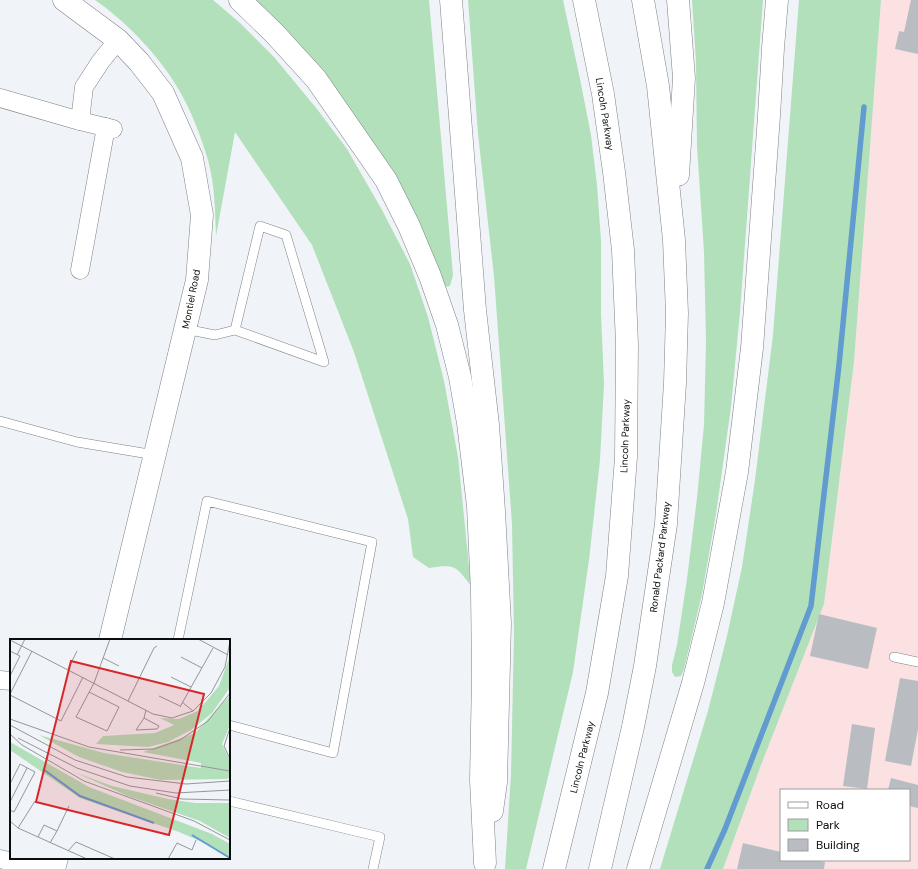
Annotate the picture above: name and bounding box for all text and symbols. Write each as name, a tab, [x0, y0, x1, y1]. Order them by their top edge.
street label: Lincoln Parkway	[593, 77, 617, 152]
street label: Montiel Road	[179, 268, 203, 330]
street label: Lincoln Parkway	[617, 398, 633, 473]
street label: Ronald Packard Parkway	[647, 500, 673, 613]
inset map	[10, 639, 230, 859]
street label: Lincoln Parkway	[567, 719, 597, 794]
legend	[780, 789, 910, 861]
text: Road	[816, 797, 844, 813]
text: Park	[816, 817, 840, 833]
text: Building	[816, 837, 860, 853]

